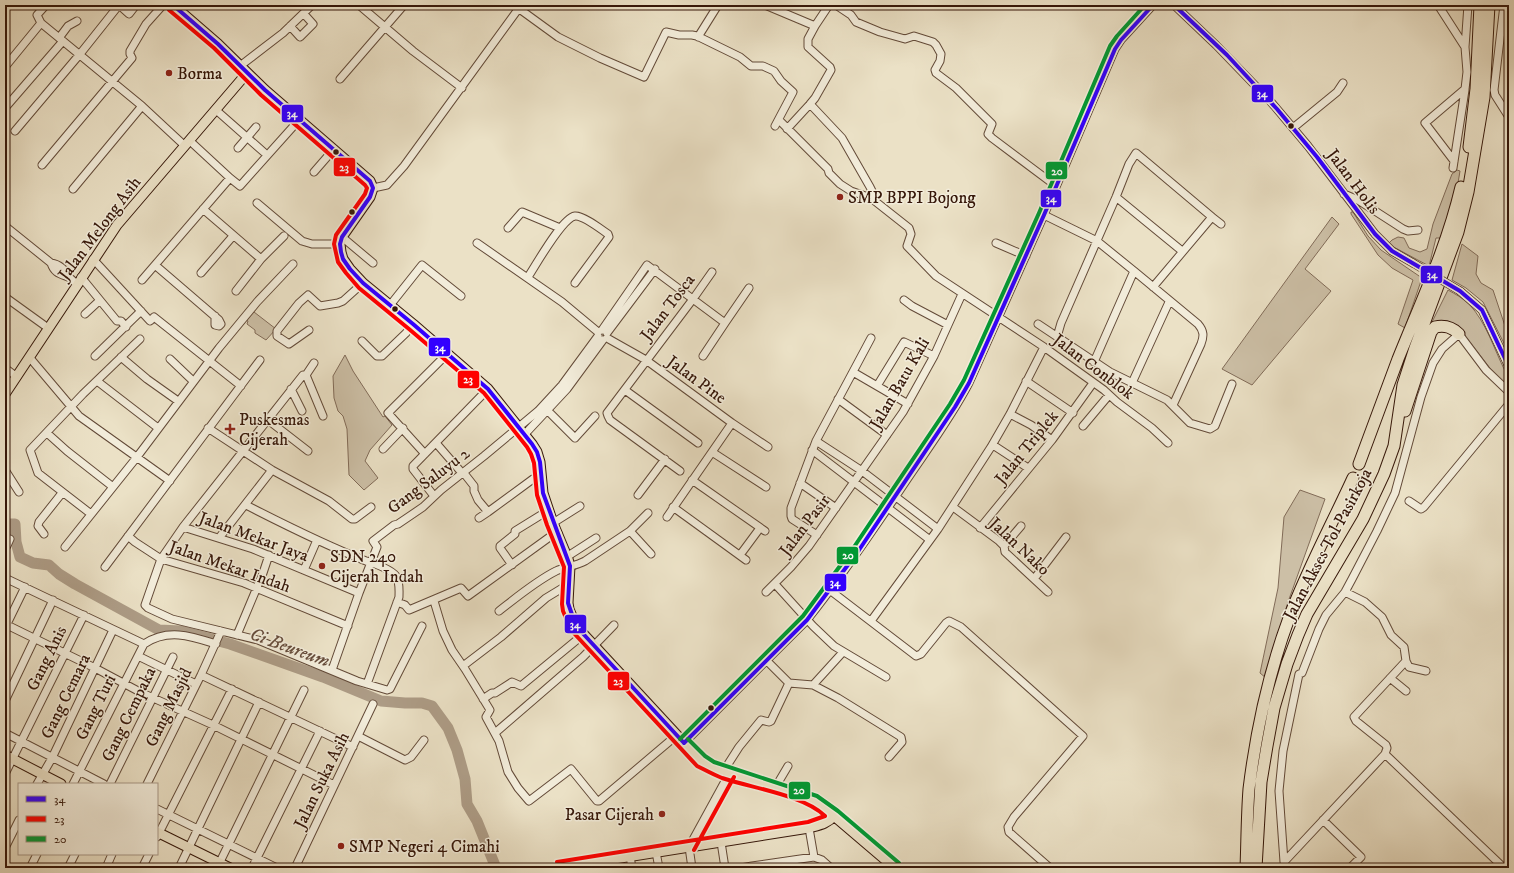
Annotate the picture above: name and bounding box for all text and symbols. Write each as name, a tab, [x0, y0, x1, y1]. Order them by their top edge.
place label: Borma	[177, 63, 223, 85]
marker: Borma	[164, 68, 174, 78]
line badge: 34	[1251, 84, 1274, 103]
text: 34	[1257, 87, 1268, 101]
line badge: 34	[281, 104, 304, 123]
text: 34	[287, 107, 298, 121]
unlabelled marker	[1286, 121, 1296, 131]
street label: Jalan Holis	[1320, 143, 1385, 219]
unlabelled marker	[331, 147, 341, 157]
line badge: 23	[333, 157, 356, 177]
text: 23	[339, 161, 349, 175]
line badge: 20	[1045, 161, 1068, 180]
text: 20	[1051, 165, 1063, 179]
street label: Jalan Melong Asih	[52, 172, 146, 287]
place label: SMP BPPI Bojong	[848, 187, 976, 209]
line badge: 34	[1040, 189, 1062, 208]
marker: SMP BPPI Bojong	[835, 192, 845, 202]
text: 34	[1046, 192, 1057, 206]
unlabelled marker	[347, 207, 357, 217]
line badge: 34	[1420, 265, 1443, 284]
text: 34	[1427, 268, 1438, 282]
street label: Jalan Tosca	[634, 269, 701, 347]
unlabelled marker	[390, 304, 400, 314]
street label: Jalan Conblok	[1047, 328, 1139, 405]
street label: Jalan Batu Kali	[864, 334, 935, 435]
line badge: 34	[428, 337, 451, 357]
text: 34	[435, 341, 446, 355]
street label: Jalan Pine	[661, 350, 731, 409]
line badge: 23	[457, 370, 480, 389]
text: 23	[463, 373, 473, 387]
street label: Jalan Triplek	[989, 406, 1064, 491]
place label: Puskesmas Cijerah	[239, 409, 310, 451]
marker: Puskesmas Cijerah	[224, 423, 236, 435]
street label: Gang Saluyu 2	[383, 442, 475, 519]
street label: Jalan Akses Tol Pasirkoja	[1278, 464, 1378, 626]
street label: Jalan Pasir	[773, 490, 836, 563]
street label: Jalan Mekar Jaya	[194, 506, 312, 567]
street label: Jalan Nako	[983, 511, 1055, 581]
street label: Jalan Mekar Indah	[164, 535, 293, 598]
place label: SDN 240 Cijerah Indah	[330, 546, 423, 588]
line badge: 20	[836, 546, 859, 565]
text: 20	[842, 549, 854, 563]
marker: SDN 240 Cijerah Indah	[317, 561, 327, 571]
line badge: 34	[824, 573, 847, 592]
text: 34	[830, 576, 841, 590]
line badge: 34	[564, 614, 587, 634]
text: 34	[570, 618, 581, 632]
street label: Gang Anis	[22, 622, 72, 695]
water label: Ci Beureum	[247, 623, 333, 673]
street label: Gang Cemara	[36, 650, 96, 743]
street label: Gang Cempaka	[97, 663, 162, 765]
street label: Gang Masjid	[140, 664, 198, 751]
street label: Gang Turi	[71, 671, 121, 744]
line badge: 23	[607, 671, 630, 691]
text: 23	[613, 675, 623, 689]
unlabelled marker	[706, 703, 716, 713]
street label: Jalan Suka Asih	[288, 728, 355, 834]
line badge: 20	[788, 781, 811, 800]
legend	[18, 783, 158, 855]
text: 20	[793, 784, 805, 798]
text: 34	[54, 792, 66, 807]
place label: Pasar Cijerah	[565, 804, 654, 826]
marker: Pasar Cijerah	[657, 809, 667, 819]
text: 23	[54, 812, 64, 827]
text: 20	[54, 832, 66, 847]
place label: SMP Negeri 4 Cimahi	[349, 836, 500, 858]
marker: SMP Negeri 4 Cimahi	[336, 841, 346, 851]

